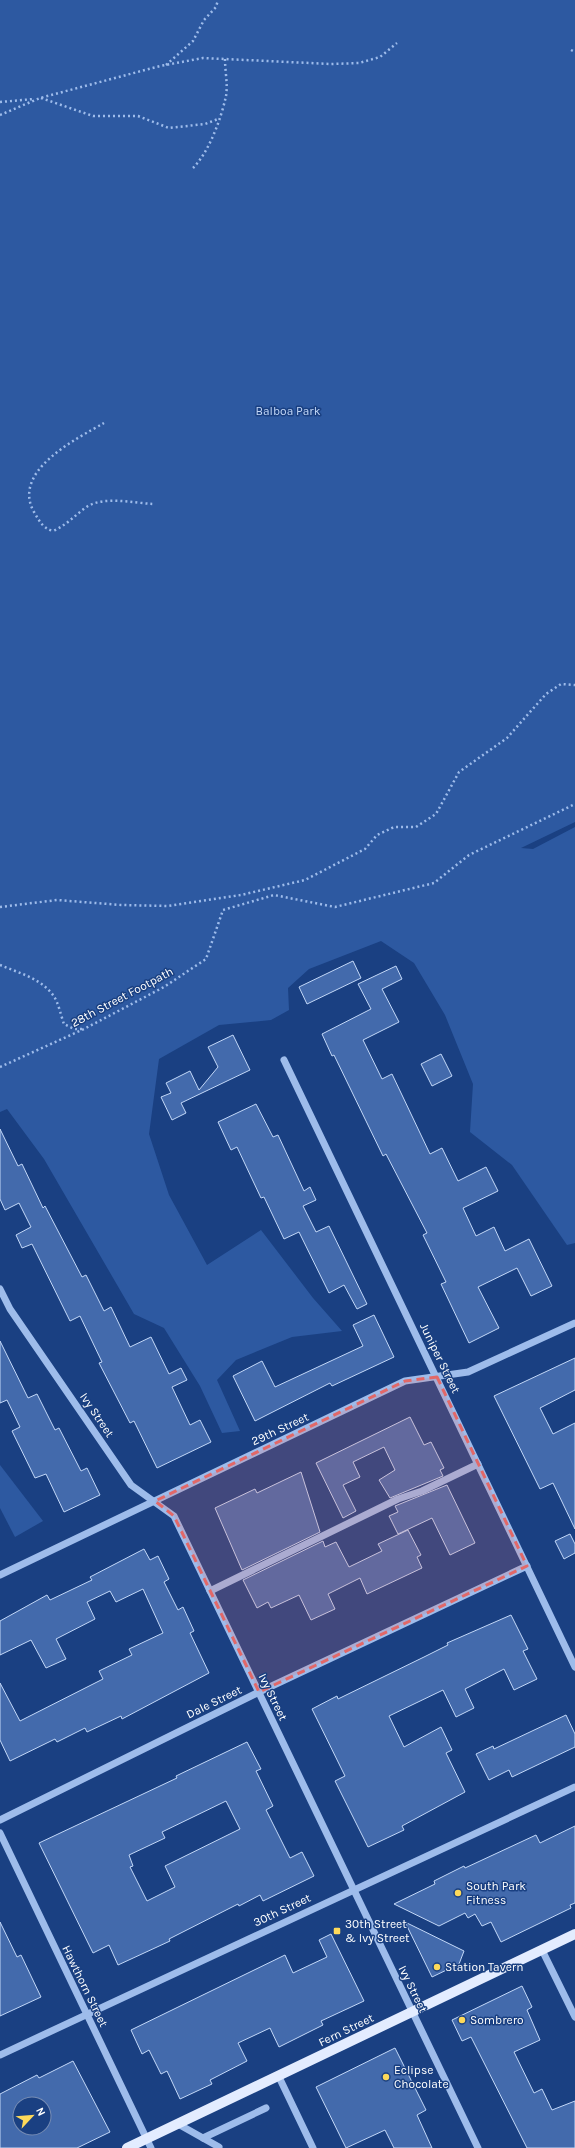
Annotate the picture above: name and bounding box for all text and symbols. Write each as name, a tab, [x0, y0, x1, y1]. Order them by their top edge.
park label: Balboa Park	[256, 404, 321, 418]
street label: 28th Street Footpath	[69, 964, 175, 1030]
street label: Juniper Street	[417, 1321, 463, 1396]
street label: Ivy Street	[77, 1390, 117, 1440]
street label: 29th Street	[249, 1409, 311, 1448]
street label: Ivy Street	[256, 1671, 291, 1723]
street label: Dale Street	[184, 1682, 244, 1721]
place label: South Park Fitness	[466, 1879, 526, 1907]
marker: South Park Fitness	[453, 1888, 463, 1898]
street label: 30th Street	[251, 1890, 313, 1929]
place label: 30th Street & Ivy Street	[345, 1917, 410, 1945]
marker: 30th Street & Ivy Street	[332, 1926, 342, 1936]
street label: Hawthorn Street	[59, 1943, 111, 2030]
place label: Station Tavern	[445, 1960, 523, 1974]
marker: Station Tavern	[432, 1962, 442, 1972]
street label: Ivy Street	[396, 1963, 431, 2015]
street label: Fern Street	[316, 2010, 376, 2049]
place label: Sombrero	[470, 2013, 524, 2027]
marker: Sombrero	[457, 2015, 467, 2025]
place label: Eclipse Chocolate	[394, 2063, 449, 2091]
marker: Eclipse Chocolate	[381, 2072, 391, 2082]
north arrow	[12, 2096, 52, 2136]
text: N	[33, 2105, 48, 2118]

